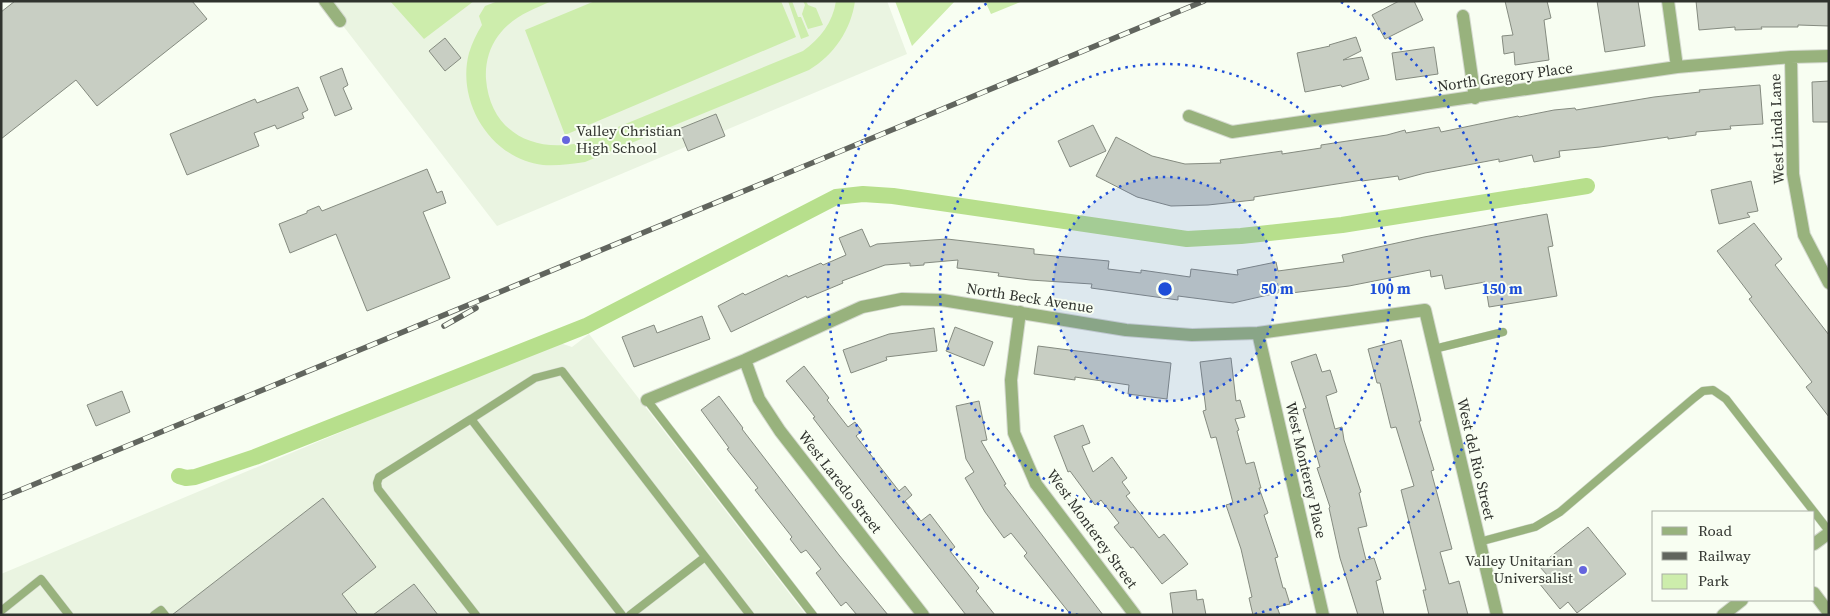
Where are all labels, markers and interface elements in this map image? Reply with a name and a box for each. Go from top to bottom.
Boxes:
street label: North Gregory Place [1436,57,1574,96]
street label: West Linda Lane [1764,73,1789,185]
place label: Valley Christian High School [576,120,682,158]
marker: Valley Christian High School [560,134,572,146]
street label: North Beck Avenue [965,277,1095,318]
text: 50 m [1260,278,1294,299]
text: 100 m [1369,278,1411,299]
text: 150 m [1481,278,1523,299]
centre of rings [1156,280,1174,298]
street label: West del Rio Street [1452,396,1501,522]
street label: West Monterey Place [1281,400,1332,541]
street label: West Laredo Street [794,426,887,538]
street label: West Monterey Street [1042,465,1143,593]
legend [1652,511,1815,601]
text: Road [1698,520,1732,541]
text: Railway [1698,545,1751,566]
place label: Valley Unitarian Universalist [1465,550,1573,588]
marker: Valley Unitarian Universalist [1577,564,1589,576]
text: Park [1698,570,1730,591]

